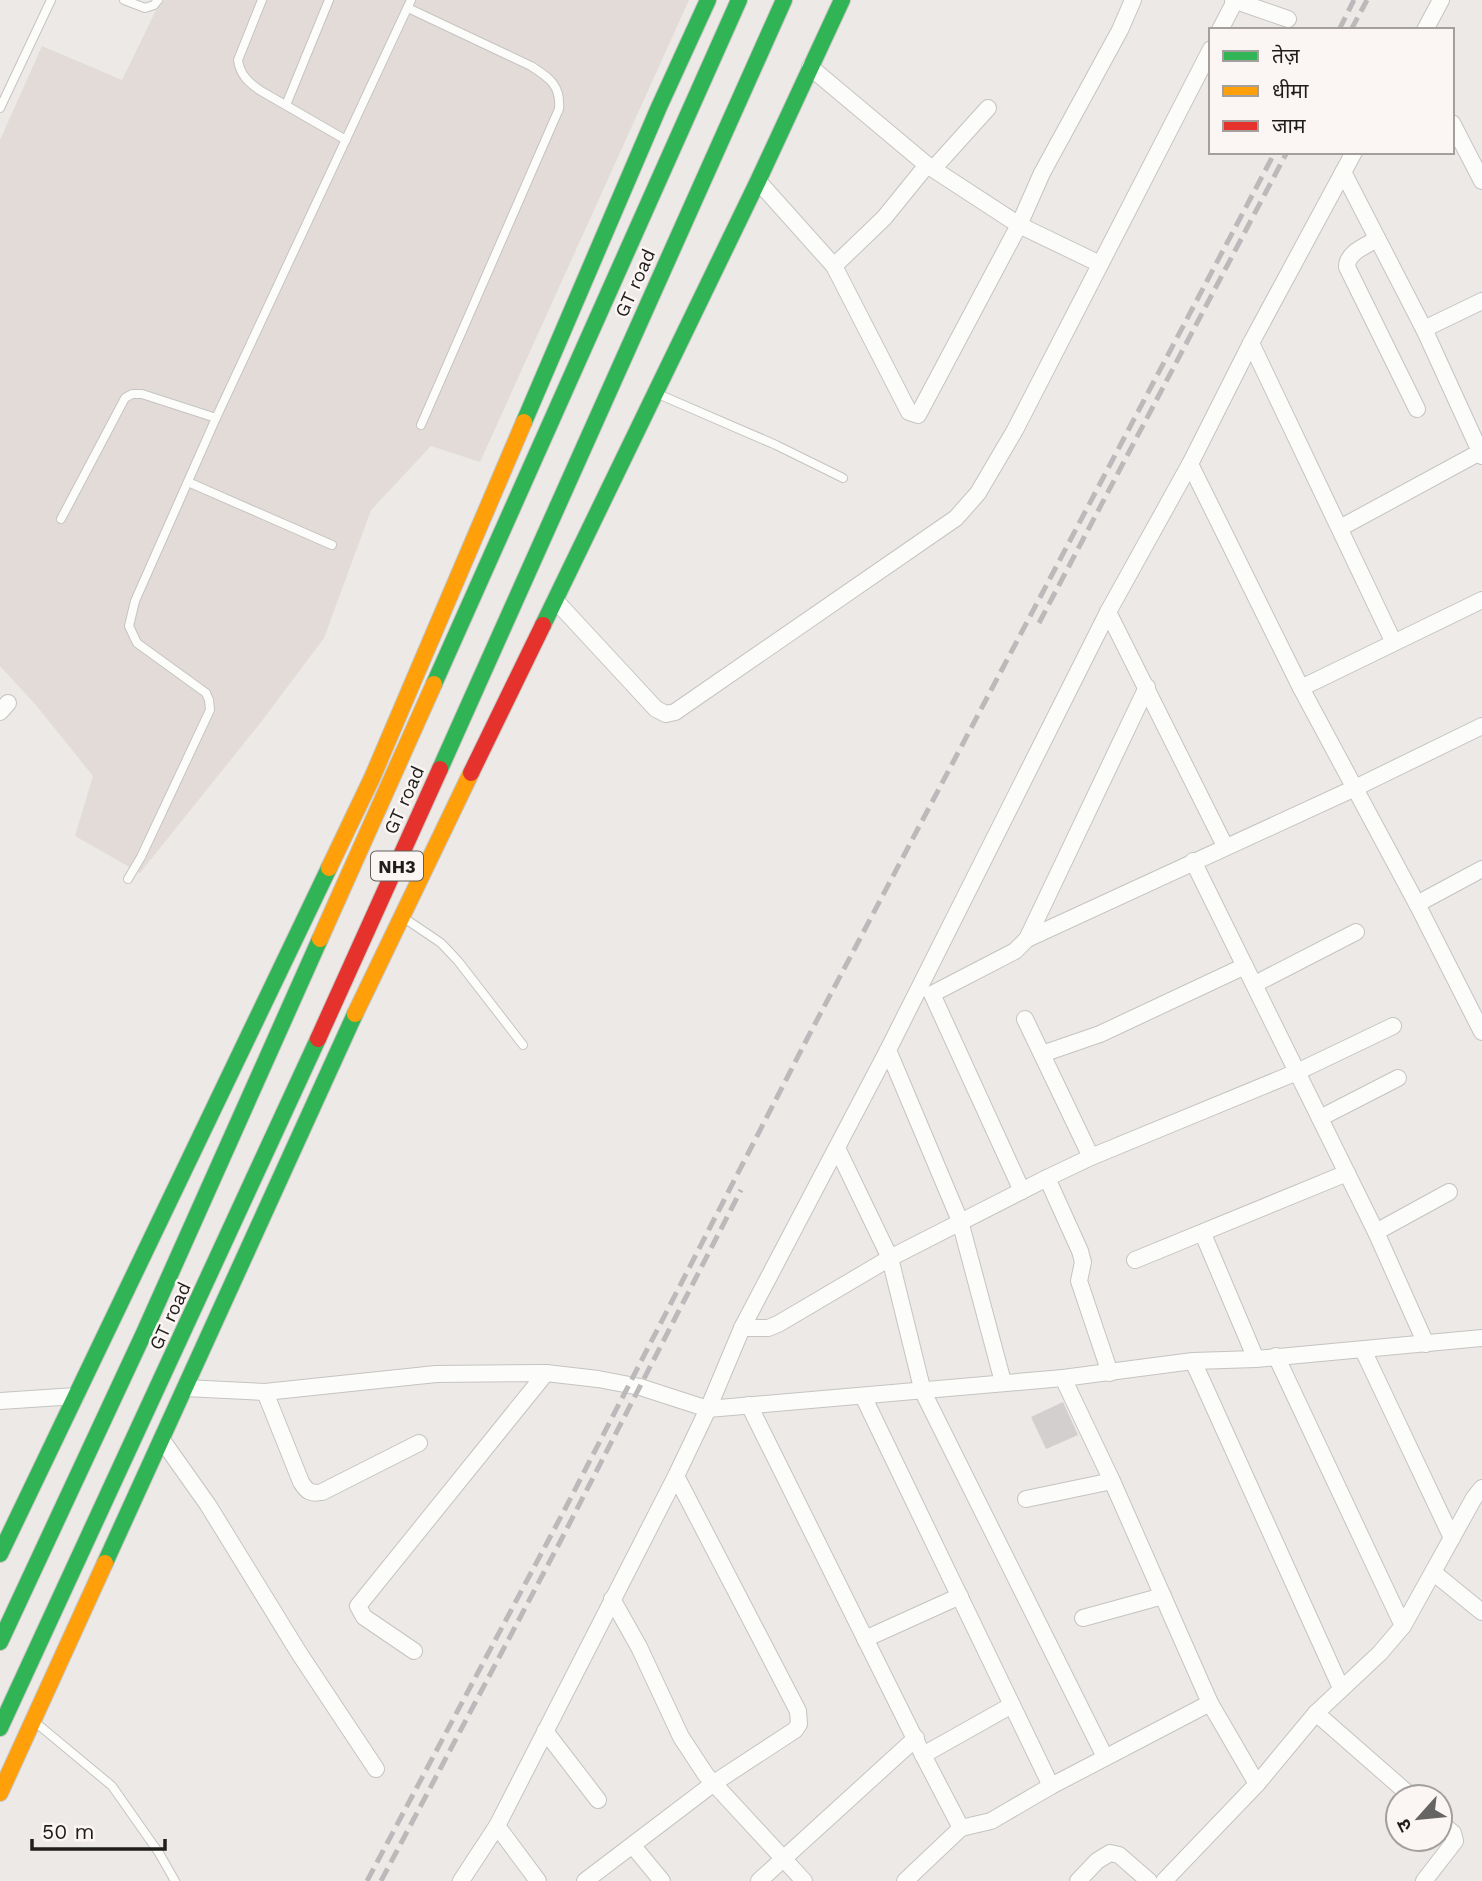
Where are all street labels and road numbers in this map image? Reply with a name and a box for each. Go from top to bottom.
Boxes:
street label: GT road [610,245,660,321]
street label: GT road [379,762,429,838]
road number: NH3 [371,852,423,880]
street label: GT road [144,1278,196,1354]

